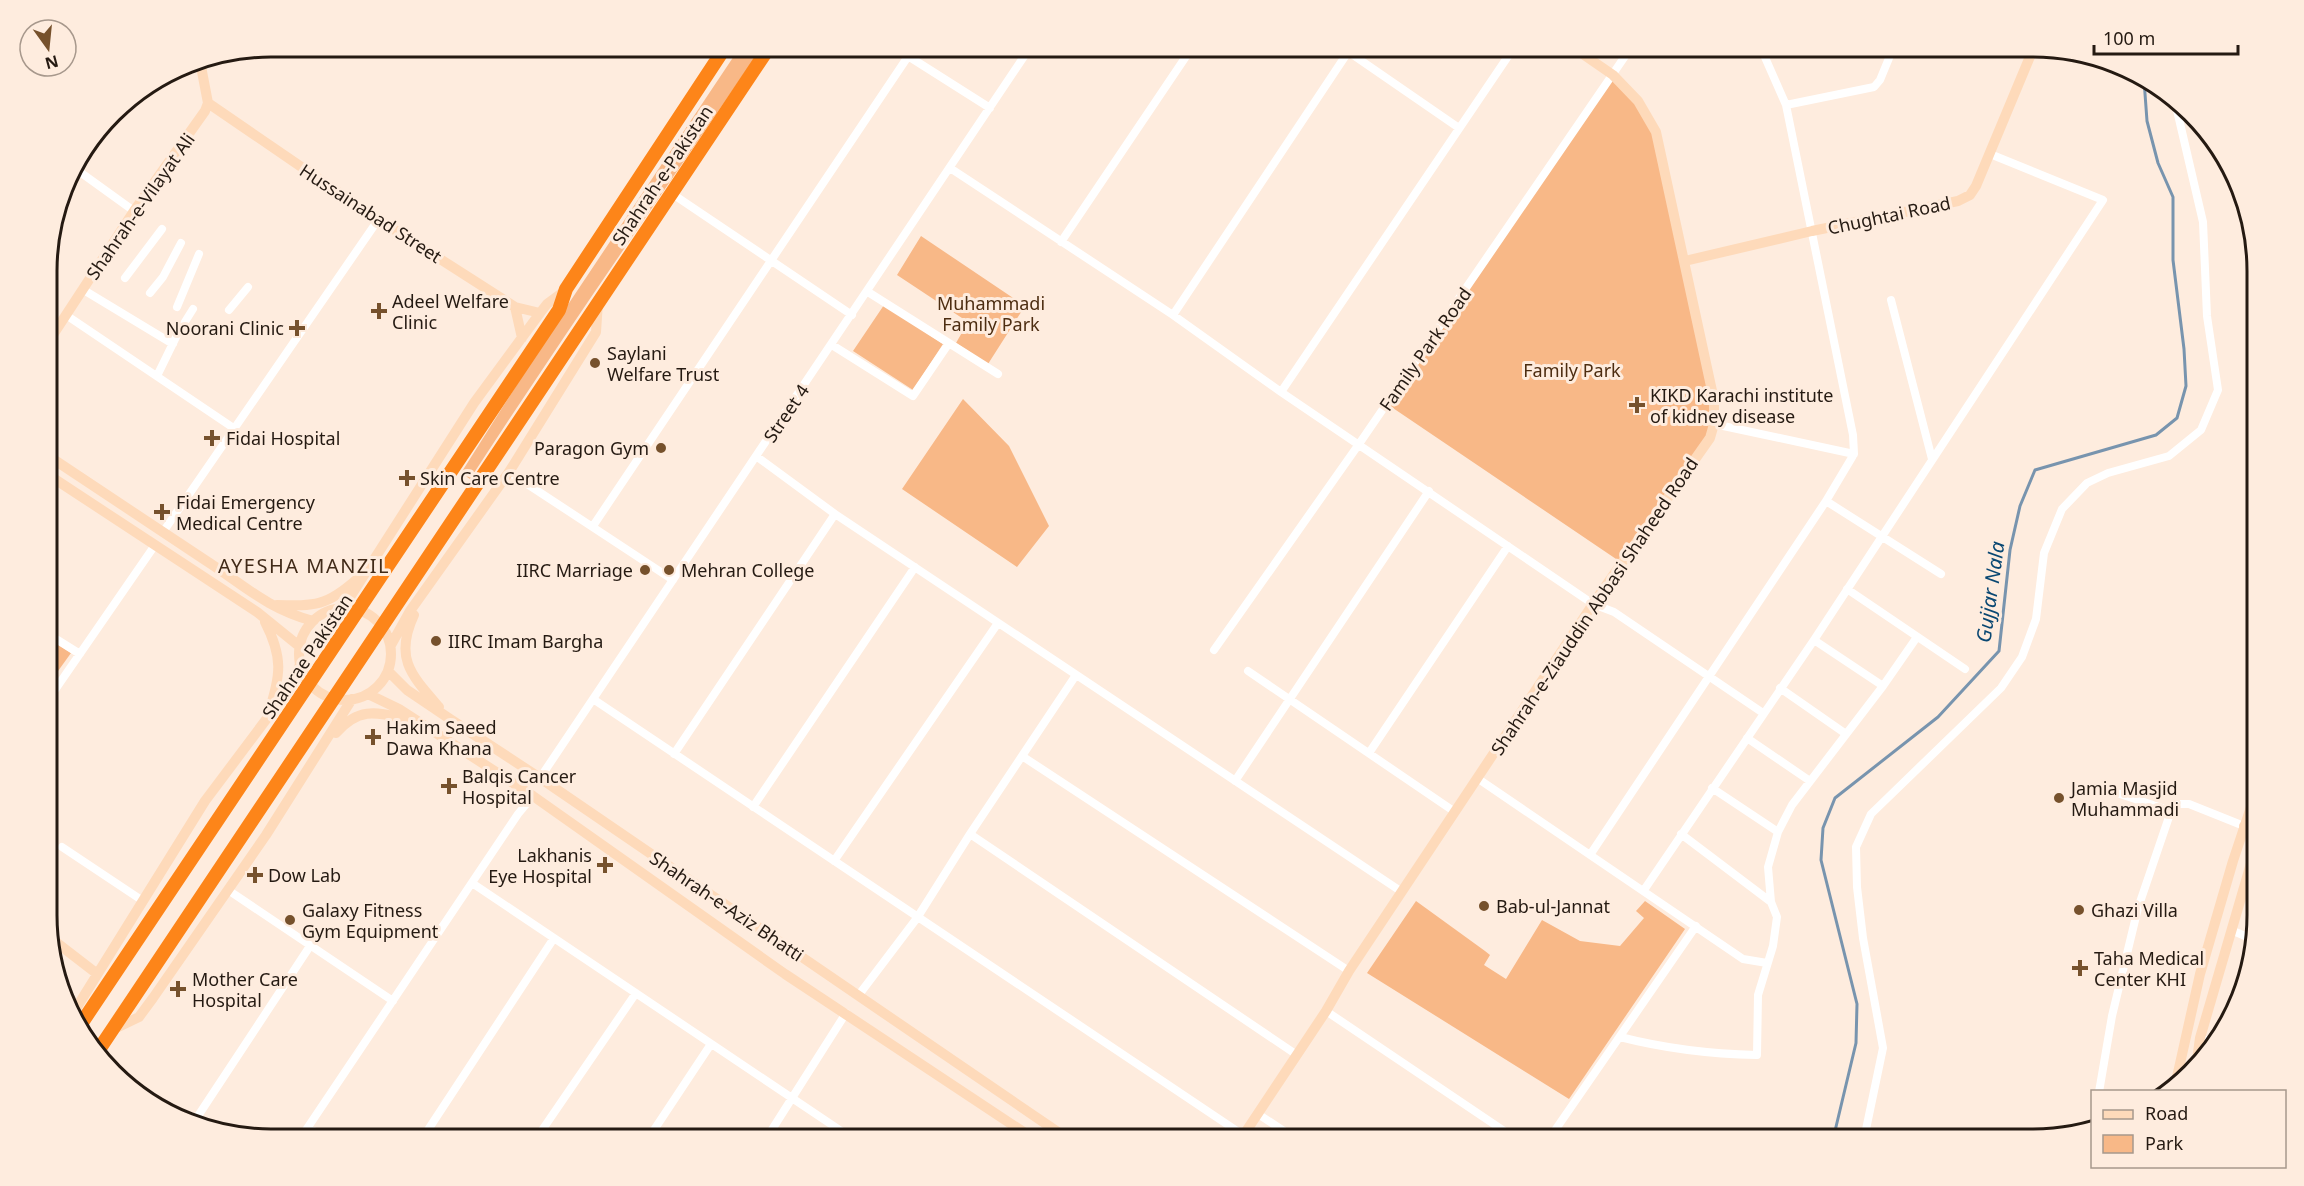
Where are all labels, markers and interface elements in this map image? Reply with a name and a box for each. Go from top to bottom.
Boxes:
north arrow [18,18,78,78]
scale bar [2094,18,2238,56]
text: 100 m [2103,26,2155,50]
text: N [43,50,61,75]
street label: Shahrah-e-Pakistan [606,100,718,250]
street label: Shahrah-e-Vilayat Ali [80,128,200,284]
street label: Hussainabad Street [295,158,447,268]
street label: Chughtai Road [1825,190,1953,240]
street label: Family Park Road [1373,283,1477,415]
place label: Adeel Welfare Clinic [392,289,509,334]
park label: Muhammadi Family Park [937,291,1045,336]
marker: Adeel Welfare Clinic [370,302,388,320]
place label: Noorani Clinic [166,316,284,340]
marker: Noorani Clinic [288,319,306,337]
place label: Saylani Welfare Trust [607,341,720,386]
marker: Saylani Welfare Trust [588,356,602,370]
park label: Family Park [1523,358,1621,382]
street label: Street 4 [758,379,814,447]
place label: KIKD Karachi institute of kidney disease [1650,383,1834,428]
marker: KIKD Karachi institute of kidney disease [1628,396,1646,414]
place label: Fidai Hospital [226,426,340,450]
marker: Fidai Hospital [203,429,221,447]
place label: Paragon Gym [534,436,649,460]
marker: Paragon Gym [654,441,668,455]
street label: Shahrah-e-Ziauddin Abbasi Shaheed Road [1485,452,1703,760]
place label: Skin Care Centre [420,466,560,490]
marker: Skin Care Centre [398,469,416,487]
place label: Fidai Emergency Medical Centre [176,490,316,535]
marker: Fidai Emergency Medical Centre [153,503,171,521]
water label: Gujjar Nala [1970,540,2010,644]
district label: AYESHA MANZIL [218,552,390,579]
place label: IIRC Marriage [516,558,633,582]
place label: Mehran College [681,558,815,582]
marker: IIRC Marriage [638,563,652,577]
marker: Mehran College [662,563,676,577]
street label: Shahrae Pakistan [256,589,358,723]
place label: IIRC Imam Bargha [448,629,603,653]
marker: IIRC Imam Bargha [429,634,443,648]
place label: Hakim Saeed Dawa Khana [386,715,497,760]
marker: Hakim Saeed Dawa Khana [364,728,382,746]
place label: Balqis Cancer Hospital [462,764,577,809]
place label: Jamia Masjid Muhammadi [2069,776,2179,821]
marker: Balqis Cancer Hospital [440,777,458,795]
marker: Jamia Masjid Muhammadi [2052,791,2066,805]
place label: Lakhanis Eye Hospital [488,843,592,888]
street label: Shahrah-e-Aziz Bhatti [645,846,809,966]
marker: Lakhanis Eye Hospital [596,856,614,874]
place label: Dow Lab [268,863,341,887]
marker: Dow Lab [246,866,264,884]
place label: Bab-ul-Jannat [1496,894,1611,918]
place label: Galaxy Fitness Gym Equipment [302,898,439,943]
place label: Ghazi Villa [2091,898,2178,922]
marker: Bab-ul-Jannat [1477,899,1491,913]
marker: Ghazi Villa [2072,903,2086,917]
marker: Galaxy Fitness Gym Equipment [283,913,297,927]
place label: Taha Medical Center KHI [2094,946,2204,991]
marker: Taha Medical Center KHI [2071,959,2089,977]
place label: Mother Care Hospital [192,967,298,1012]
marker: Mother Care Hospital [169,980,187,998]
legend [2091,1090,2286,1168]
text: Road [2145,1101,2188,1125]
text: Park [2145,1131,2183,1155]

